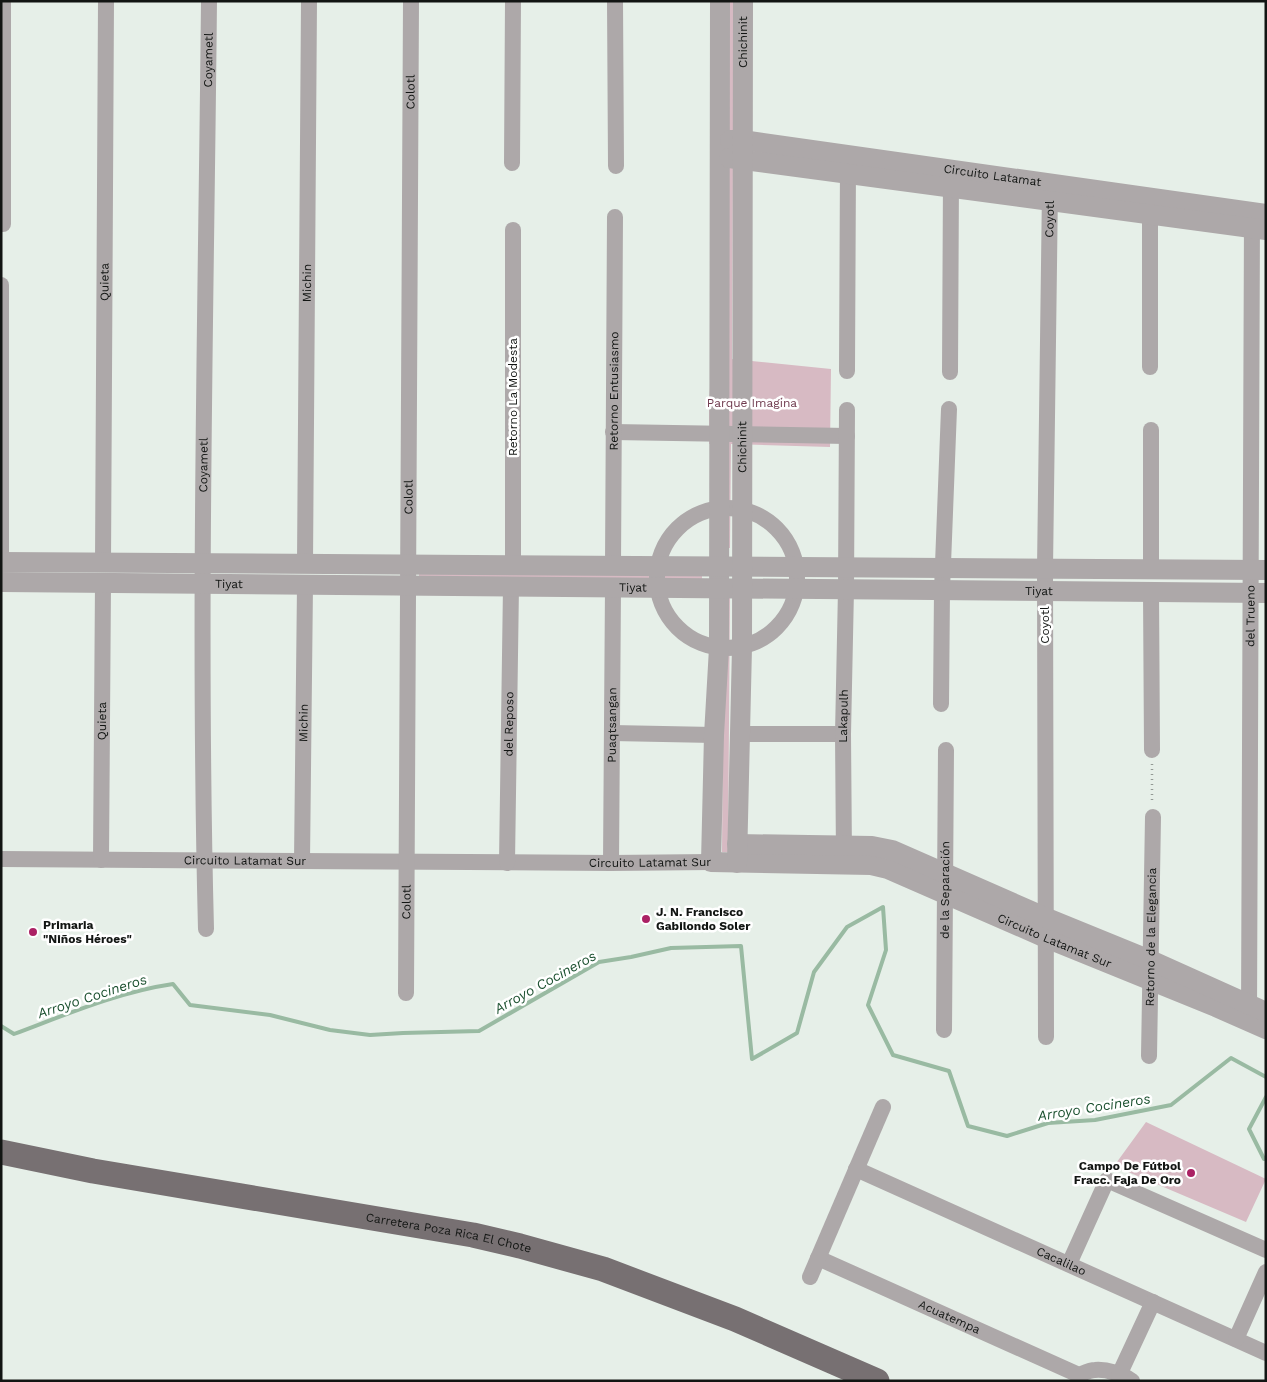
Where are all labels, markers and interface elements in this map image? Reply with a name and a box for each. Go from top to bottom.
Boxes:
street label: Chichinit [736,16,750,68]
street label: Coyametl [201,32,216,88]
street label: Colotl [403,74,418,110]
street label: Circuito Latamat [943,162,1042,189]
street label: Coyotl [1042,200,1057,238]
street label: Quieta [97,263,112,301]
street label: Michin [300,264,314,302]
street label: Retorno Entusiasmo [607,331,621,451]
street label: Retorno La Modesta [506,338,520,456]
park label: Parque Imagina [707,396,797,410]
street label: Chichinit [735,421,749,473]
street label: Coyametl [196,437,211,493]
street label: Colotl [401,479,416,515]
street label: Tiyat [215,577,243,591]
street label: Tiyat [619,580,647,595]
street label: Tiyat [1025,584,1053,598]
street label: del Trueno [1243,585,1258,647]
street label: Coyotl [1038,606,1052,644]
street label: Puaqtsangan [605,687,619,763]
street label: Lakapulh [836,689,851,743]
street label: del Reposo [502,692,516,757]
street label: Quieta [95,702,109,740]
street label: Michin [296,704,311,742]
street label: de la Separación [938,841,952,939]
street label: Circuito Latamat Sur [184,853,306,868]
street label: Circuito Latamat Sur [589,855,711,870]
street label: Retorno de la Elegancia [1143,867,1159,1007]
street label: Colotl [399,884,414,920]
place label: J. N. Francisco Gabilondo Soler [656,905,751,933]
street label: Circuito Latamat Sur [995,911,1114,971]
marker: J. N. Francisco Gabilondo Soler [640,913,652,925]
place label: Primaria "Niños Héroes" [43,918,132,946]
marker: Primaria "Niños Héroes" [27,926,39,938]
water label: Arroyo Cocineros [490,947,599,1017]
water label: Arroyo Cocineros [34,971,149,1022]
water label: Arroyo Cocineros [1036,1090,1151,1124]
place label: Campo De Fútbol Fracc. Faja De Oro [1074,1159,1181,1187]
marker: Campo De Fútbol Fracc. Faja De Oro [1185,1167,1197,1179]
street label: Carretera Poza Rica El Chote [365,1210,533,1256]
street label: Cacalilao [1034,1244,1088,1278]
street label: Acuatempa [916,1297,983,1337]

